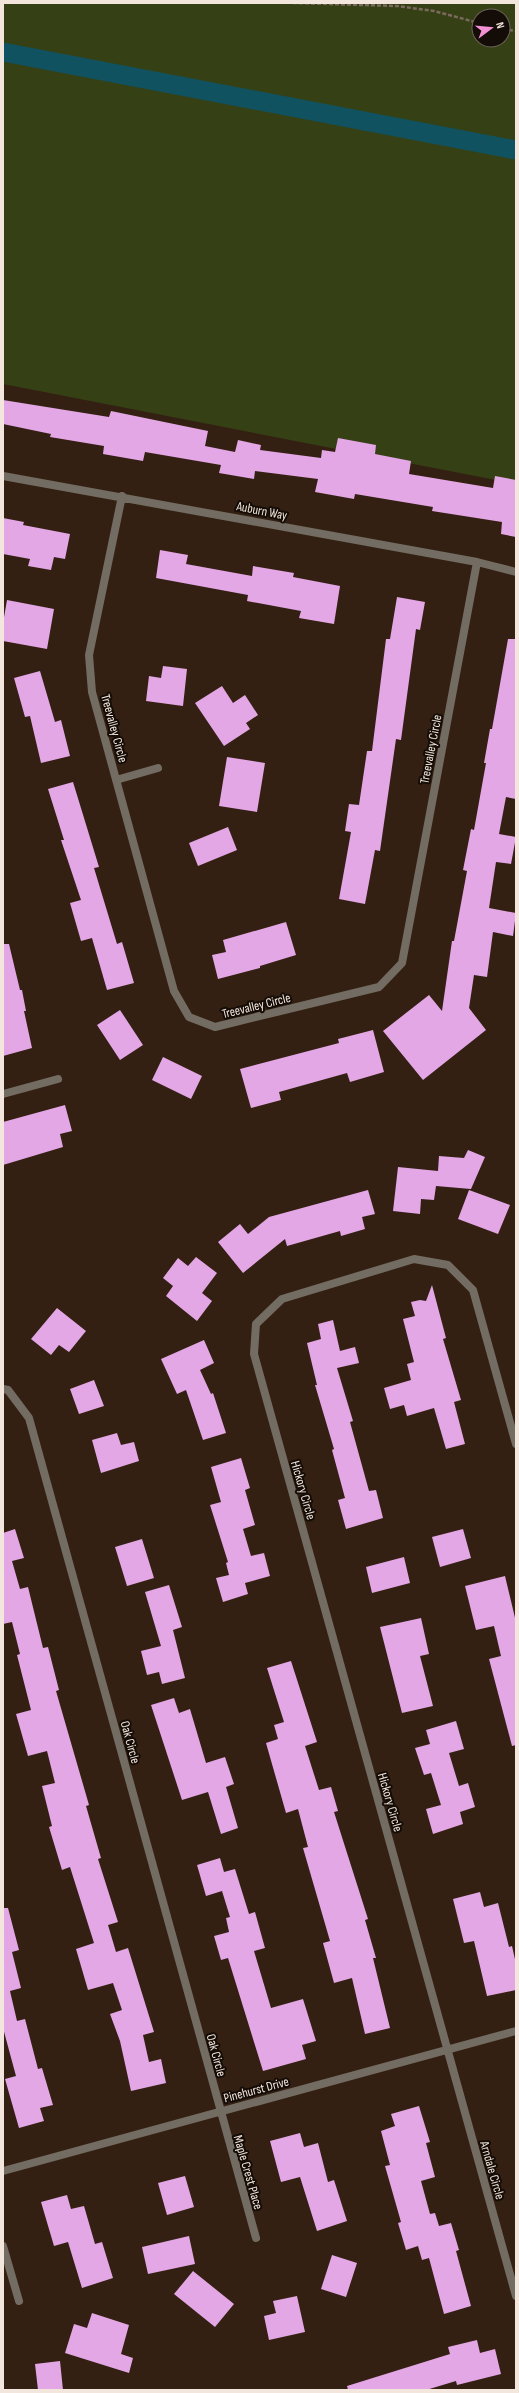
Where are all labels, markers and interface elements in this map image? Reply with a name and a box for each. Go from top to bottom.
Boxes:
north arrow [471,8,511,48]
text: N [493,21,507,30]
street label: Auburn Way [234,498,288,524]
street label: Treevalley Circle [97,692,131,764]
street label: Treevalley Circle [416,713,446,785]
street label: Treevalley Circle [220,990,292,1022]
street label: Hickory Circle [287,1459,319,1522]
street label: Oak Circle [117,1719,143,1765]
street label: Hickory Circle [374,1771,406,1834]
street label: Oak Circle [203,2032,229,2078]
street label: Pinehurst Drive [222,2074,291,2106]
street label: Maple Crest Place [230,2133,266,2211]
street label: Arndale Circle [476,2138,508,2201]

